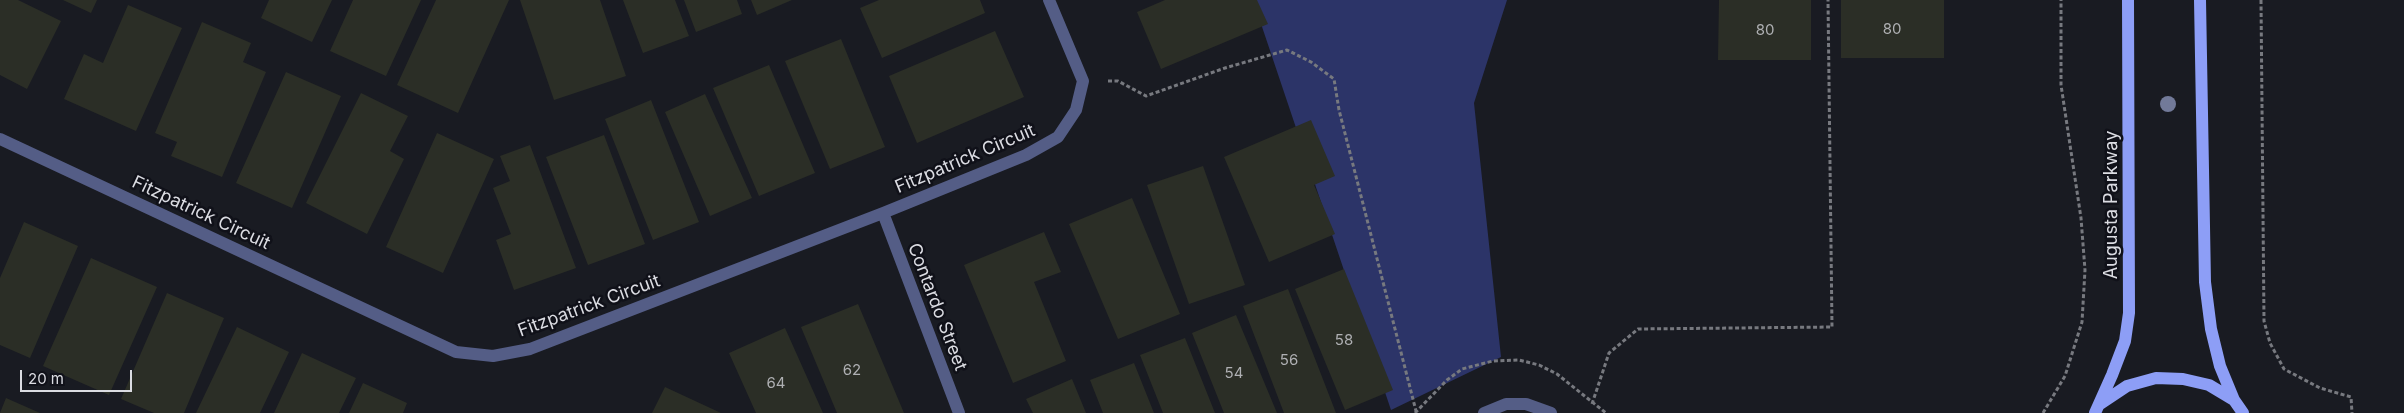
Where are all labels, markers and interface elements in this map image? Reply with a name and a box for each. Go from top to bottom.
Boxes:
house number: 80 [1883,20,1901,38]
house number: 80 [1756,21,1774,39]
street label: Fitzpatrick Circuit [892,120,1038,198]
street label: Augusta Parkway [2101,131,2123,279]
street label: Fitzpatrick Circuit [129,172,273,254]
street label: Contardo Street [903,240,971,374]
street label: Fitzpatrick Circuit [515,270,663,342]
house number: 58 [1335,331,1353,349]
house number: 56 [1280,351,1298,369]
scale bar [22,360,135,392]
house number: 62 [843,361,861,379]
house number: 54 [1225,364,1243,382]
text: 20 m [28,369,64,388]
house number: 64 [767,374,785,392]

